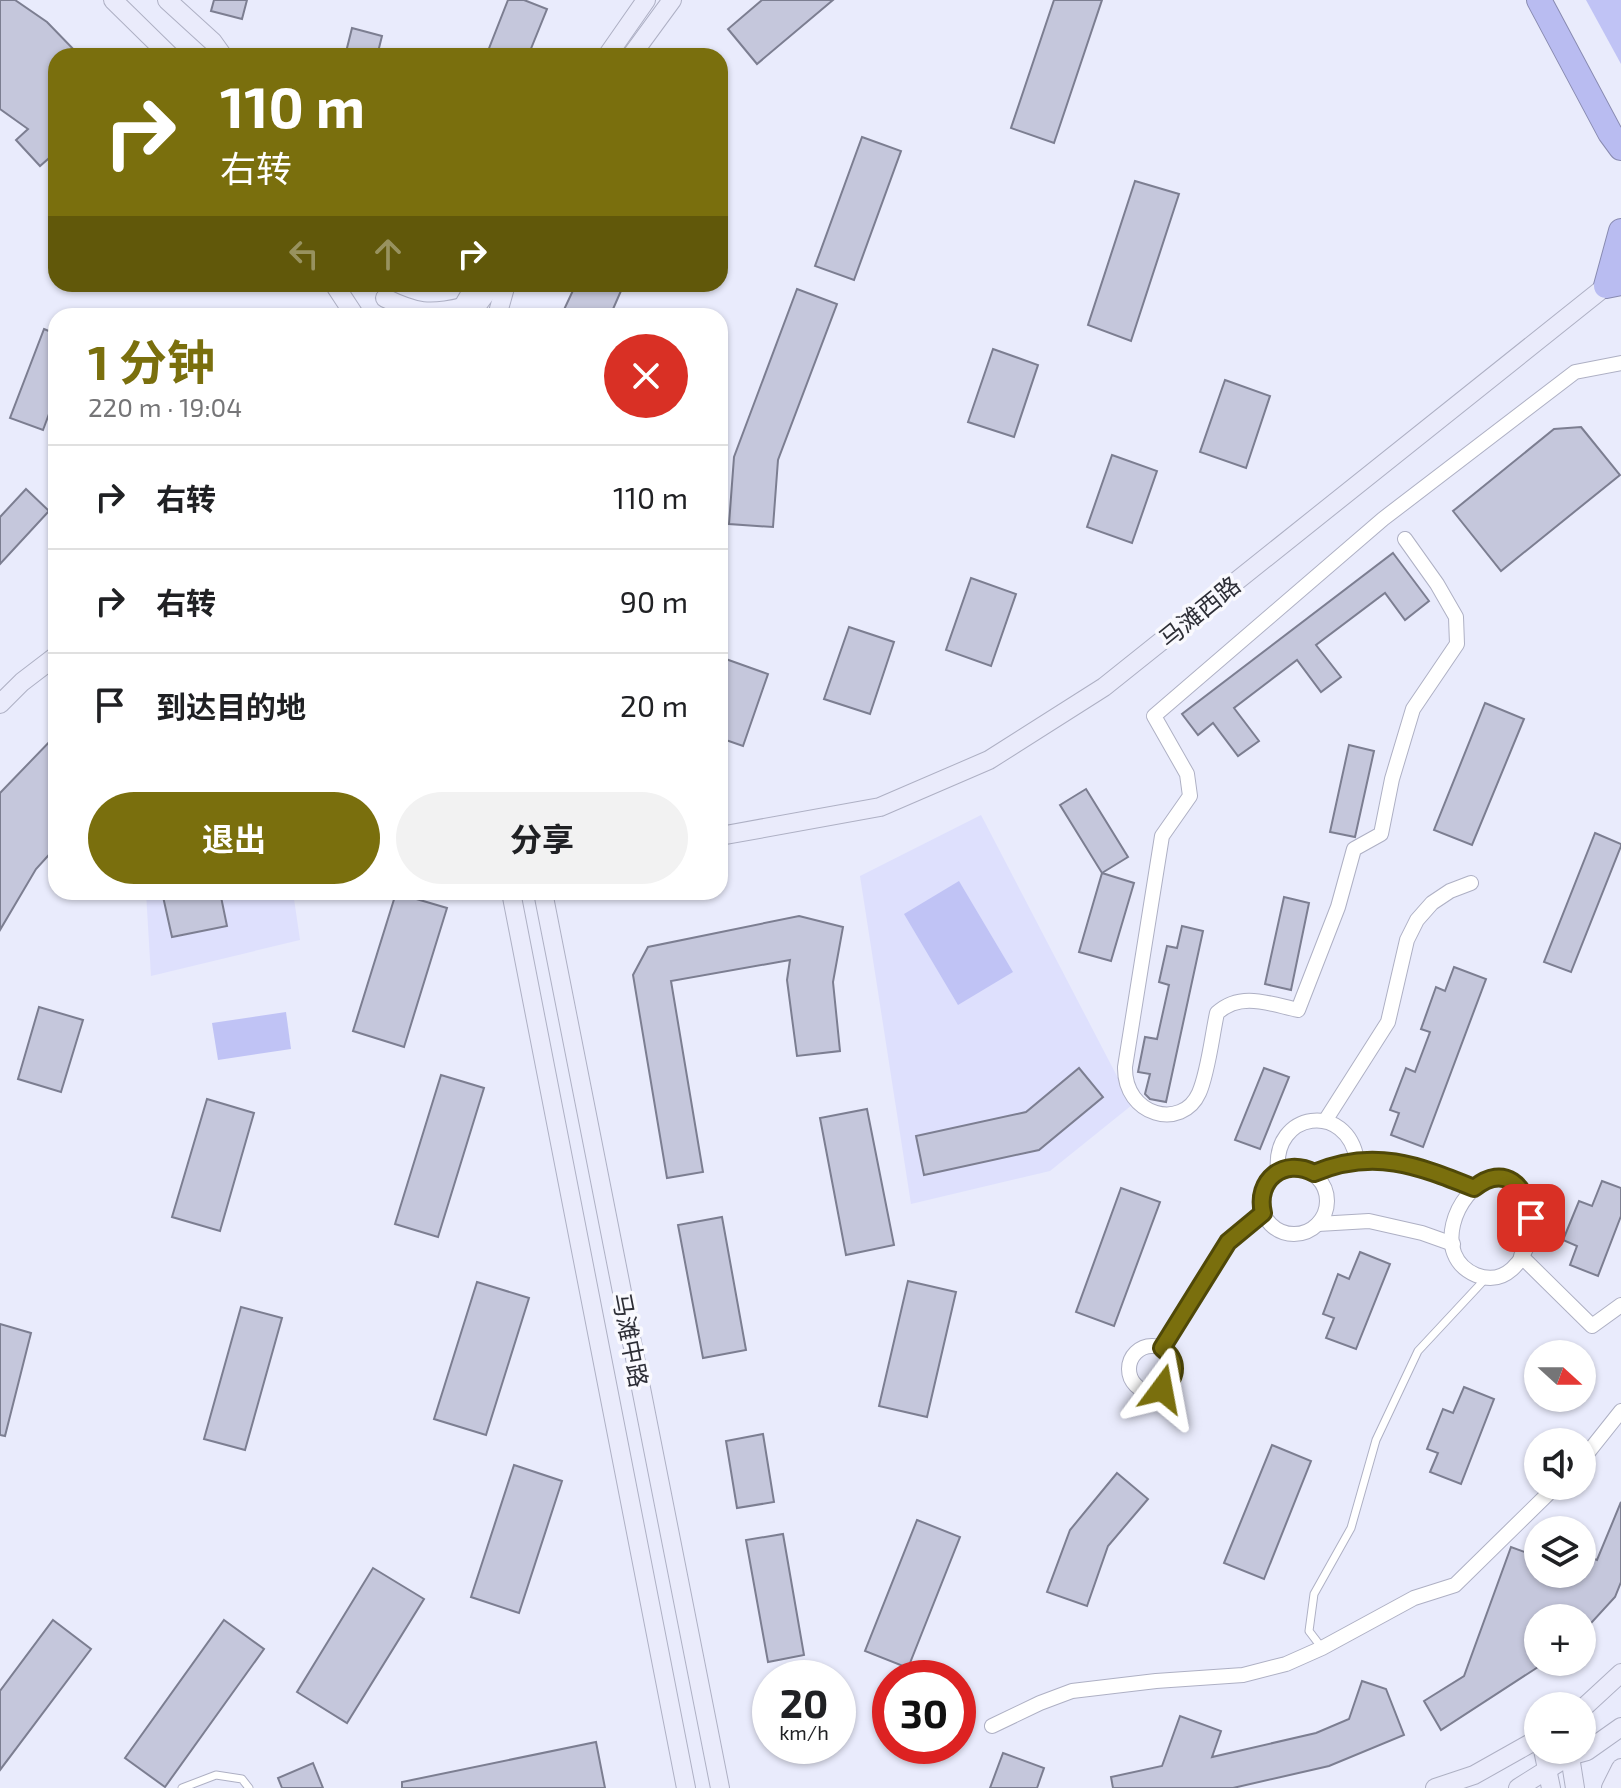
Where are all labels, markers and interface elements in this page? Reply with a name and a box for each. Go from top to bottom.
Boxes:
text: 110 m [220,72,365,139]
icon: right [88,80,192,184]
text: 右转 [220,146,292,189]
icon: left [282,232,326,276]
icon: ahead [366,232,410,276]
icon: right [450,232,494,276]
text: 1 分钟 [88,332,215,390]
button: close [604,334,688,418]
text: 220 m · 19:04 [88,391,242,422]
icon: right [88,475,132,519]
text: 110 m [613,479,688,515]
text: 右转 [156,480,216,516]
street label: 马滩西路 [1153,570,1245,652]
icon: right [88,579,132,623]
text: 90 m [620,583,688,619]
text: 右转 [156,584,216,620]
icon: arrive [88,683,132,727]
text: 20 m [620,687,688,723]
text: 到达目的地 [156,688,306,724]
button: 退出 [88,792,380,884]
button: 分享 [396,792,688,884]
pin [1497,1184,1565,1252]
icon: arrive [1509,1196,1553,1240]
street label: 马滩中路 [608,1290,654,1390]
north arrow [1524,1340,1596,1412]
map controls [1524,1340,1596,1764]
position arrow [1120,1347,1204,1431]
button: sound [1524,1428,1596,1500]
button: layers [1524,1516,1596,1588]
button: + [1524,1604,1596,1676]
speed limit sign: 30 [872,1660,976,1764]
text: 20 [780,1678,828,1726]
button: − [1524,1692,1596,1764]
text: km/h [779,1720,829,1744]

